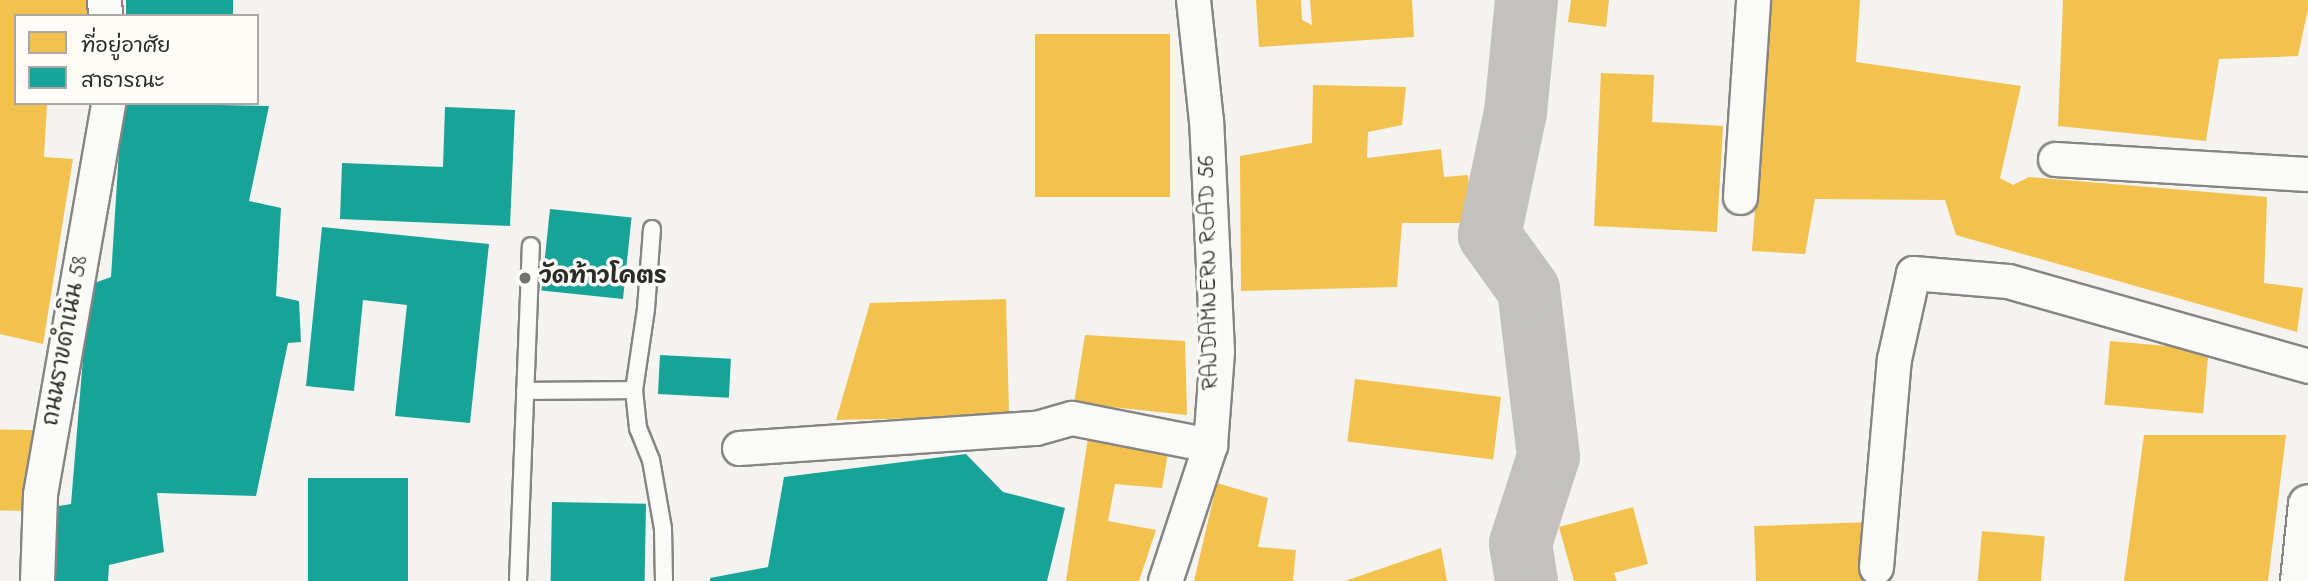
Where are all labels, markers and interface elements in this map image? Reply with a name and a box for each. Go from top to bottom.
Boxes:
legend [14,14,259,105]
text: ที่อยู่อาศัย [81,32,171,62]
text: สาธารณะ [81,67,165,97]
street label: RAJDAMNERN ROAD 56 [1194,155,1226,391]
street label: ถนนราขดำเนิน 58 [38,254,96,428]
place label: วัดท้าวโคตร [539,264,667,292]
marker: วัดท้าวโคตร [517,270,533,286]

